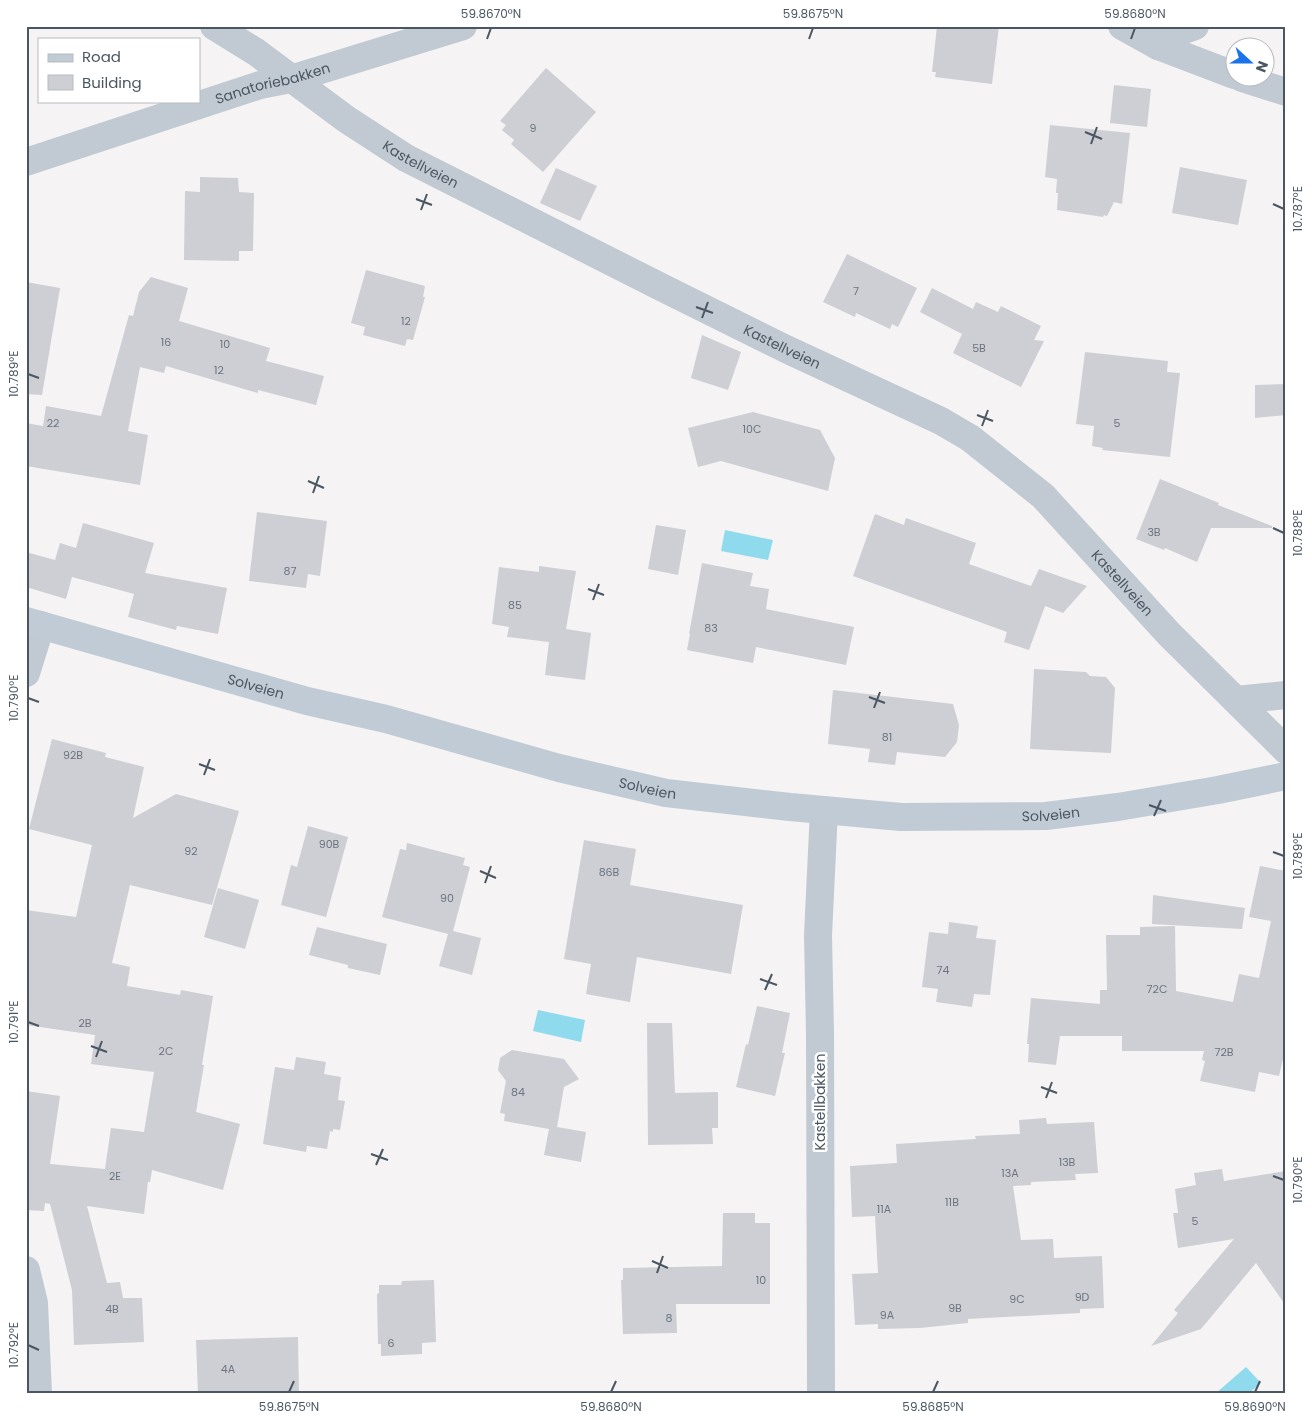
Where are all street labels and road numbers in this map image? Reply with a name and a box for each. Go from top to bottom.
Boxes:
street label: Sanatoriebakken [213,58,333,109]
street label: Kastellveien [379,135,462,193]
street label: Kastellveien [740,320,824,374]
street label: Kastellveien [1087,545,1158,621]
street label: Solveien [225,669,287,704]
street label: Solveien [617,772,677,804]
street label: Solveien [1022,802,1081,826]
street label: Kastellbakken [810,1054,830,1150]

